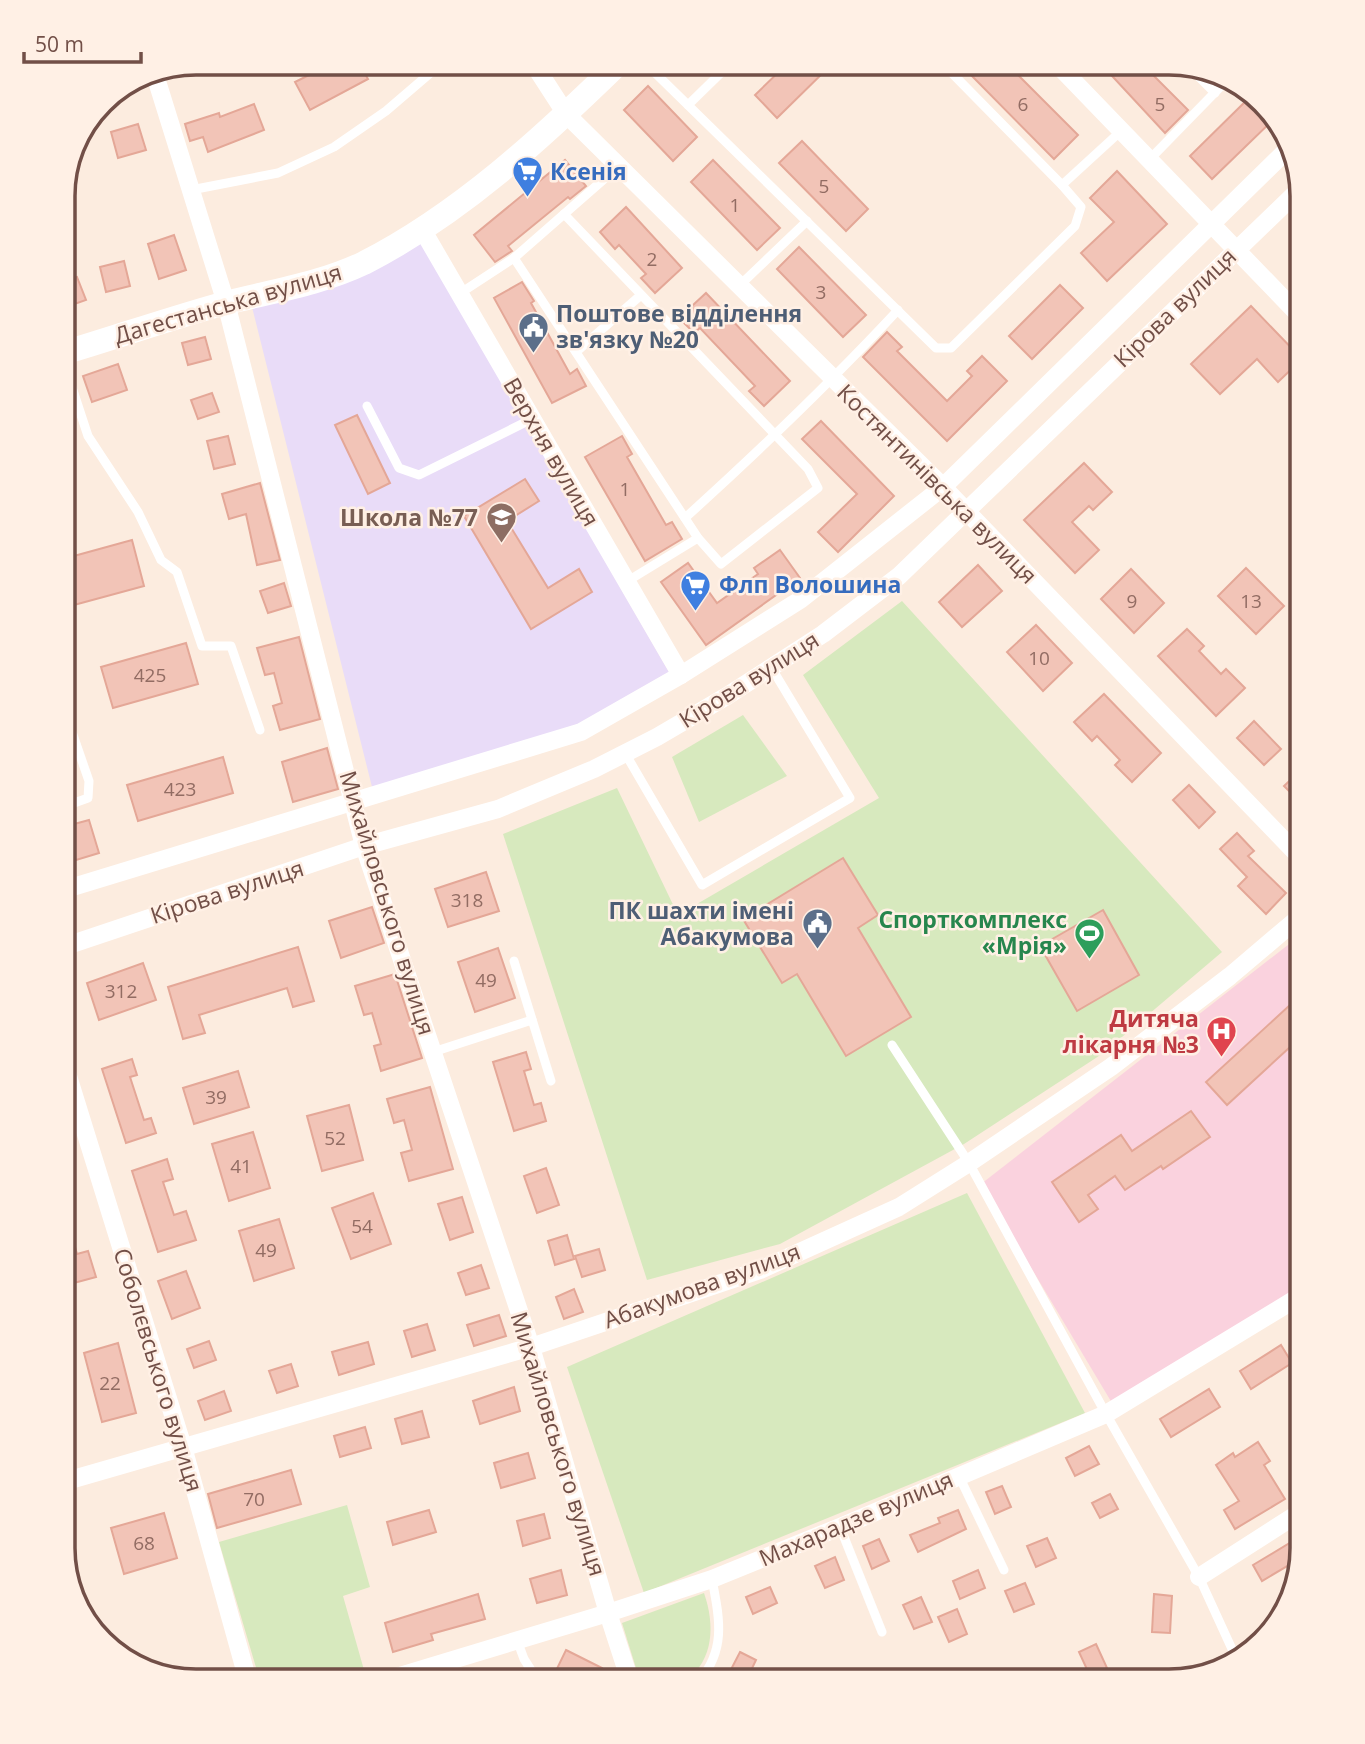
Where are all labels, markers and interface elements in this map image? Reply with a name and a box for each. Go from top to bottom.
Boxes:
scale bar [24,21,142,65]
text: 50 m [35,30,84,58]
house number: 6 [1018,91,1028,117]
house number: 5 [1155,91,1165,117]
supermarket icon: Ксенія [510,155,544,199]
place label: Ксенія [550,155,627,187]
house number: 5 [819,173,829,199]
house number: 1 [730,192,740,218]
street label: Кірова вулиця [1106,240,1243,374]
house number: 2 [647,246,657,272]
street label: Дагестанська вулиця [110,255,345,351]
house number: 3 [816,279,826,305]
place label: Поштове відділення зв'язку №20 [556,297,802,355]
public building icon: Поштове відділення зв'язку №20 [516,310,550,354]
street label: Верхня вулиця [496,371,607,532]
street label: Костянтинівська вулиця [831,376,1045,590]
house number: 1 [620,476,630,502]
place label: Школа №77 [340,501,478,533]
school or university icon: Школа №77 [484,501,518,545]
supermarket icon: Флп Волошина [679,568,713,612]
place label: Флп Волошина [719,568,901,600]
house number: 9 [1127,588,1137,614]
house number: 13 [1240,588,1262,614]
street label: Кірова вулиця [672,623,825,735]
house number: 10 [1028,645,1050,671]
house number: 425 [134,662,166,688]
street label: Михайловського вулиця [333,767,443,1039]
house number: 423 [164,776,196,802]
street label: Кірова вулиця [146,851,307,931]
house number: 318 [451,887,483,913]
place label: ПК шахти імені Абакумова [608,894,794,952]
place label: Спорткомплекс «Мрія» [878,903,1067,961]
public building icon: ПК шахти імені Абакумова [800,907,834,951]
sports icon: Спорткомплекс «Мрія» [1073,916,1107,960]
house number: 49 [475,967,497,993]
house number: 312 [105,978,137,1004]
place label: Дитяча лікарня №3 [1063,1002,1199,1060]
hospital icon: Дитяча лікарня №3 [1205,1015,1239,1059]
house number: 39 [205,1084,227,1110]
house number: 52 [324,1125,346,1151]
house number: 41 [230,1153,252,1179]
house number: 54 [351,1213,373,1239]
street label: Абакумова вулиця [599,1235,804,1335]
house number: 49 [255,1237,277,1263]
street label: Соболєвського вулиця [107,1244,211,1495]
street label: Михайловського вулиця [504,1308,614,1580]
house number: 22 [99,1370,121,1396]
street label: Махарадзе вулиця [754,1463,958,1573]
house number: 70 [243,1486,265,1512]
house number: 68 [133,1530,155,1556]

